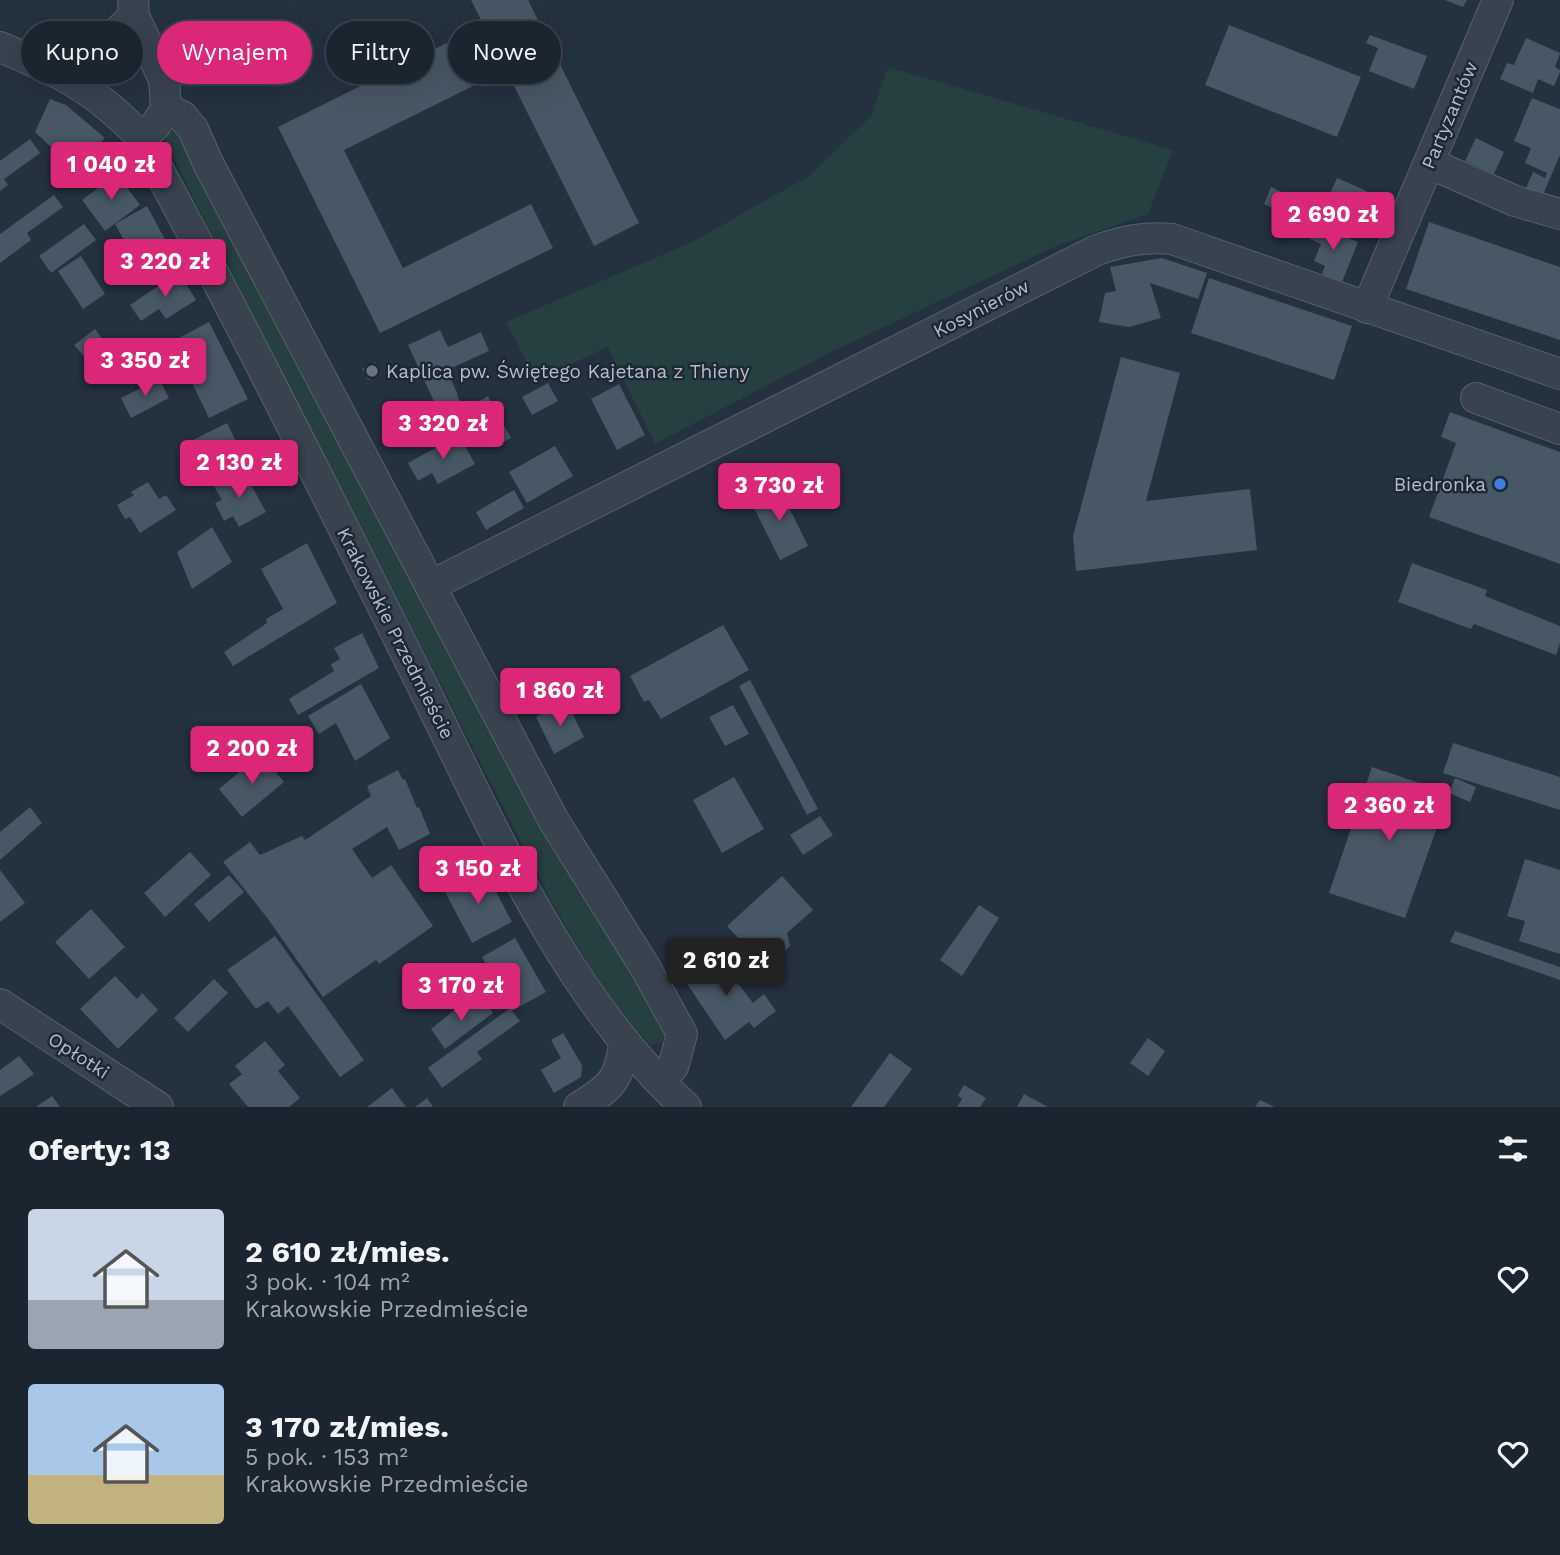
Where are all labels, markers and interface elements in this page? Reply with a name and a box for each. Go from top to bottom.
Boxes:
chip: Kupno [21,21,143,84]
chip: Wynajem [157,21,312,84]
chip: Filtry [326,21,434,84]
chip: Nowe [448,21,561,84]
street label: Partyzantów [1416,58,1483,173]
pin: 1 040 zł [39,142,183,202]
text: 1 040 zł [67,151,155,178]
pin: 2 690 zł [1261,192,1405,252]
text: 2 690 zł [1287,201,1379,228]
pin: 3 220 zł [93,240,237,299]
text: 3 220 zł [120,248,210,275]
street label: Kosynierów [929,274,1033,342]
pin: 3 350 zł [73,338,217,398]
text: 3 350 zł [100,347,190,374]
place label: Kaplica pw. Świętego Kajetana z Thieny [386,360,750,383]
marker: Kaplica pw. Świętego Kajetana z Thieny [364,363,380,379]
pin: 3 320 zł [371,402,515,461]
text: 3 320 zł [398,410,488,437]
pin: 2 130 zł [167,440,311,500]
text: 2 130 zł [196,449,282,476]
pin: 3 730 zł [707,463,851,523]
text: 3 730 zł [734,472,824,499]
place label: Biedronka [1394,473,1486,496]
marker: Biedronka [1492,476,1508,492]
street label: Krakowskie Przedmieście [332,524,459,743]
pin: 1 860 zł [488,668,632,728]
text: 1 860 zł [516,677,604,704]
pin: 2 200 zł [180,726,324,786]
text: 2 200 zł [206,735,298,762]
pin: 2 360 zł [1317,784,1461,843]
text: 2 360 zł [1344,792,1434,819]
pin: 3 150 zł [406,846,550,906]
text: 3 150 zł [435,855,521,882]
pin: 2 610 zł [654,939,798,998]
text: 2 610 zł [683,947,769,974]
pin: 3 170 zł [389,964,533,1023]
text: 3 170 zł [418,972,504,999]
street label: Opłotki [44,1027,114,1084]
icon: filters [1494,1130,1532,1168]
text: Oferty: 13 [28,1132,171,1167]
text: 2 610 zł/mies. [245,1234,450,1269]
icon: home [84,1237,168,1321]
icon: heart [1494,1260,1532,1298]
text: 3 pok. · 104 m² [245,1269,410,1296]
text: Krakowskie Przedmieście [245,1296,529,1323]
text: 3 170 zł/mies. [245,1409,449,1444]
icon: home [84,1412,168,1496]
icon: heart [1494,1435,1532,1473]
text: 5 pok. · 153 m² [245,1444,408,1471]
text: Krakowskie Przedmieście [245,1471,529,1498]

